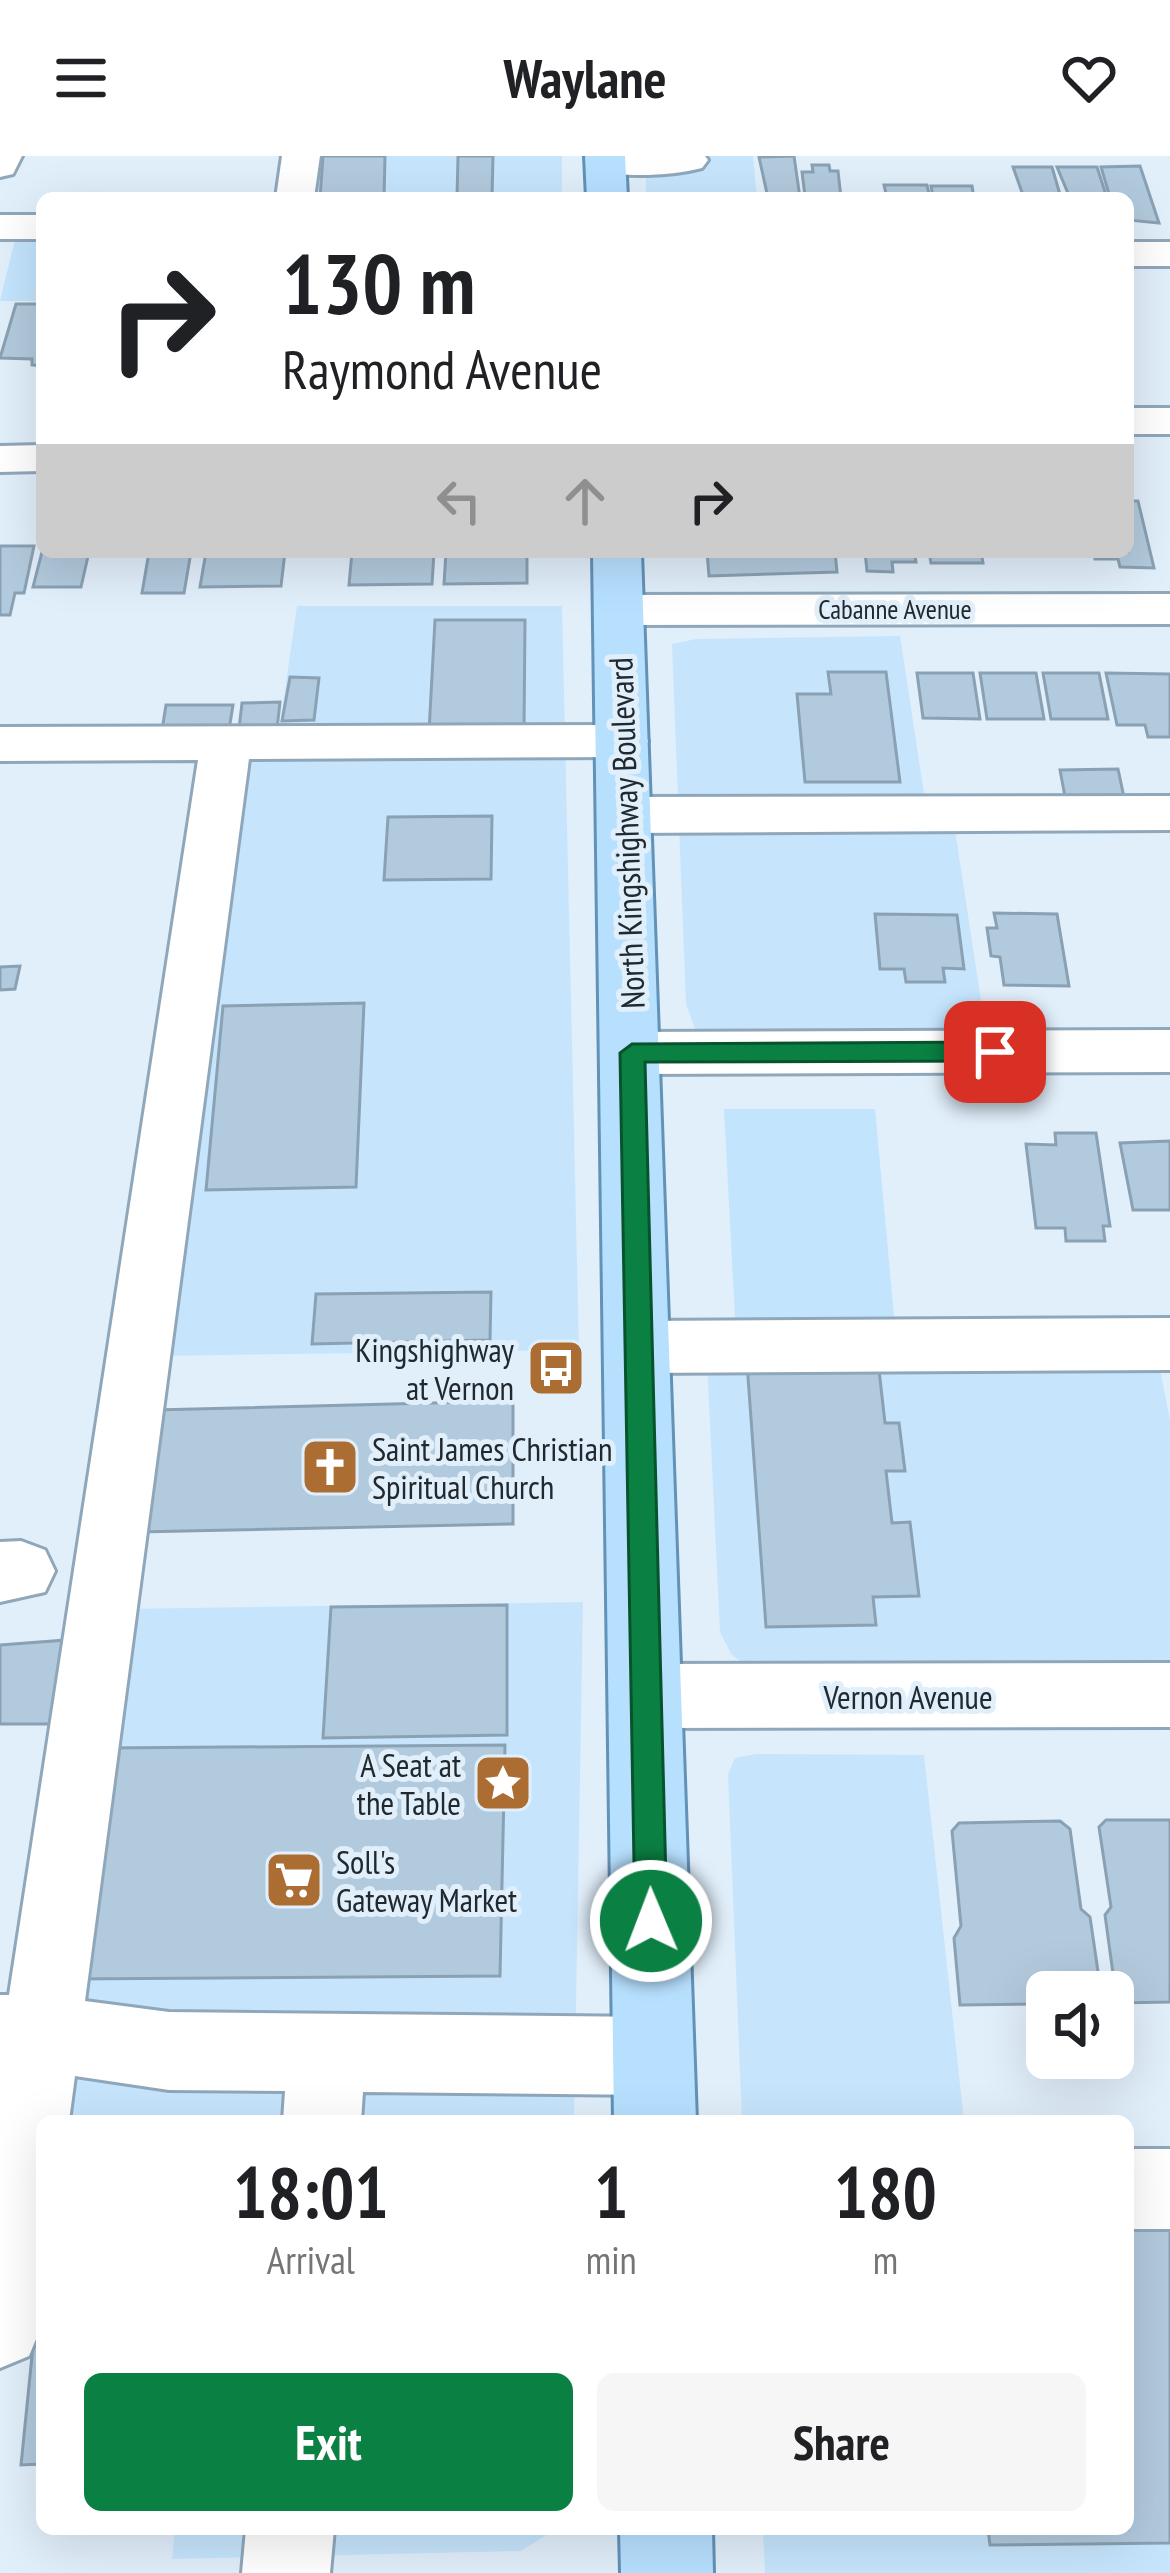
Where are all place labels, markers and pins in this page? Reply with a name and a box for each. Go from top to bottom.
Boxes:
pin [944,1001,1046,1103]
place label: Kingshighway at Vernon [355,1328,515,1409]
bus stop icon: Kingshighway at Vernon [525,1337,587,1399]
place label: Saint James Christian Spiritual Church [372,1427,612,1508]
church icon: Saint James Christian Spiritual Church [299,1436,361,1498]
place label: A Seat at the Table [357,1743,461,1824]
place icon: A Seat at the Table [472,1752,534,1814]
place label: Soll's Gateway Market [336,1840,517,1921]
supermarket icon: Soll's Gateway Market [263,1849,325,1911]

